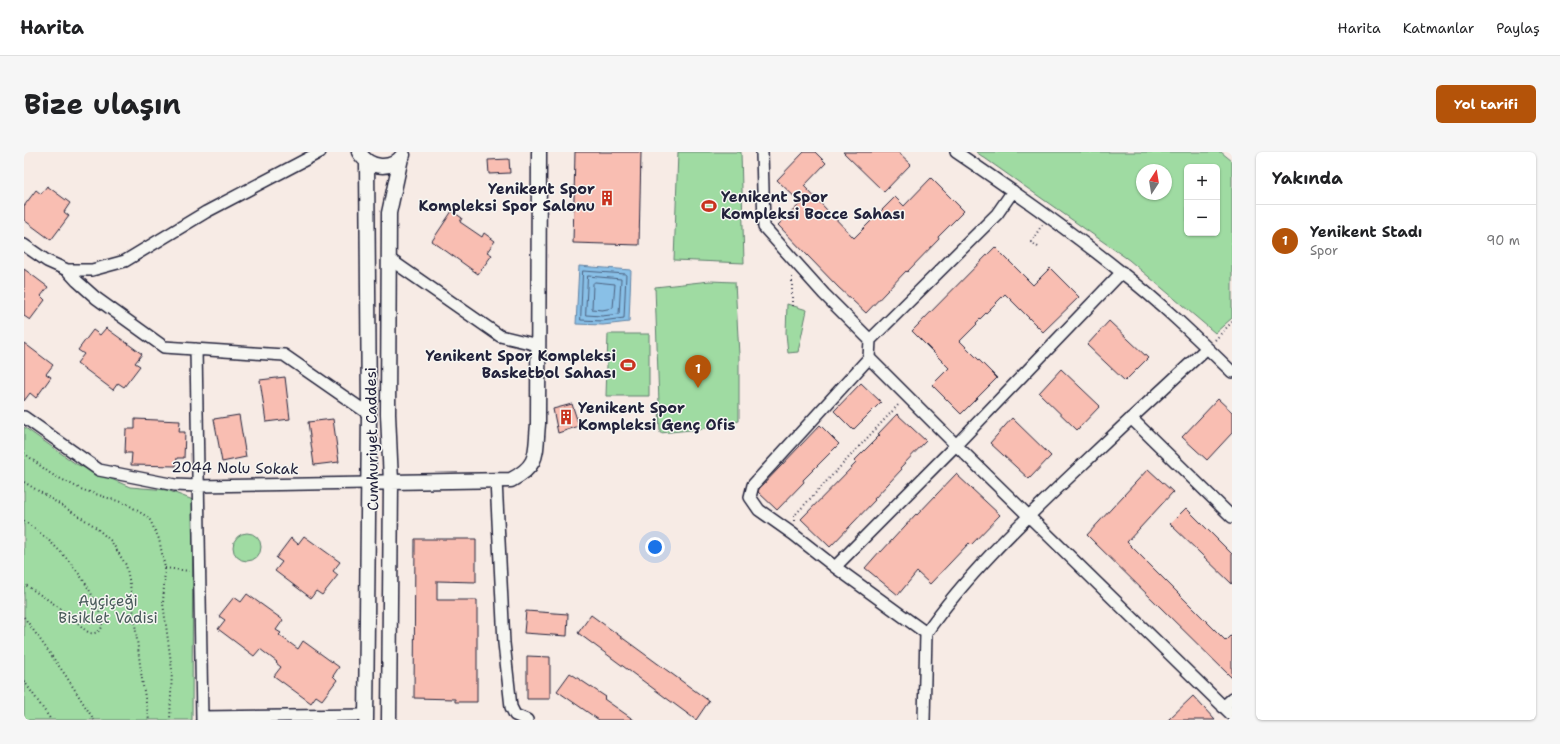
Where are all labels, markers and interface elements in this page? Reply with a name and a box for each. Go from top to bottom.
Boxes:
text: Harita [20,15,84,40]
text: Harita [1338,19,1381,37]
text: Katmanlar [1403,19,1474,37]
text: Paylaş [1496,19,1540,37]
text: Bize ulaşın [24,85,181,123]
button: Yol tarifi [1436,85,1536,123]
north arrow [1136,164,1172,200]
map controls [1184,164,1220,236]
button: + [1184,164,1220,200]
text: Yakında [1272,167,1343,189]
place label: Yenikent Spor Kompleksi Spor Salonu [419,179,595,216]
place label: Yenikent Spor Kompleksi Bocce Sahası [721,187,905,224]
building icon: Yenikent Spor Kompleksi Spor Salonu [598,189,616,207]
sports icon: Yenikent Spor Kompleksi Bocce Sahası [700,197,718,215]
button: − [1184,200,1220,236]
text: Yenikent Stadı [1310,222,1422,242]
text: 1 [1282,232,1288,249]
text: 90 m [1486,232,1520,249]
text: Spor [1310,242,1338,259]
place label: Yenikent Spor Kompleksi Basketbol Sahası [425,346,616,383]
pin: 1 [685,355,711,388]
sports icon: Yenikent Spor Kompleksi Basketbol Sahası [619,356,637,374]
street label: Cumhuriyet Caddesi [361,367,383,511]
place label: Yenikent Spor Kompleksi Genç Ofis [578,398,736,435]
building icon: Yenikent Spor Kompleksi Genç Ofis [557,408,575,426]
street label: 2044 Nolu Sokak [171,457,299,479]
your location [645,537,665,557]
park label: Ayçiçeği Bisiklet Vadisi [58,591,158,628]

